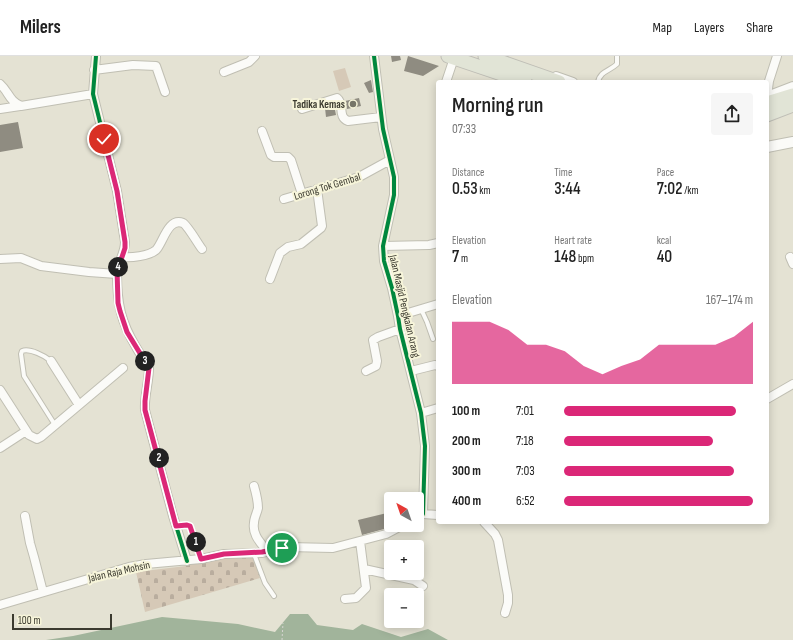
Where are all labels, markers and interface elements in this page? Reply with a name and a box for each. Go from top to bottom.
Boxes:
text: Milers [20,16,61,39]
text: Map [652,19,672,36]
text: Layers [694,19,724,36]
text: Share [746,19,773,36]
text: Morning run [452,92,543,119]
button: share [711,93,753,135]
place label: Tadika Kemas [293,98,345,111]
marker: Tadika Kemas [348,99,358,109]
text: 07:33 [452,121,476,137]
pin [87,122,121,156]
icon: check [93,128,115,150]
text: Distance [452,166,484,179]
text: Time [554,166,572,179]
text: Pace [657,166,674,179]
street label: Lorong Tok Gembal [292,170,362,203]
text: 0.53 [452,179,478,199]
text: 3:44 [554,179,581,199]
text: 7:02 [657,179,682,199]
text: km [478,184,491,197]
text: /km [682,184,698,197]
text: Elevation [452,234,486,247]
text: Heart rate [554,234,592,247]
text: kcal [657,234,671,247]
text: 7 [452,247,459,267]
text: 148 [554,247,576,267]
text: 40 [657,247,672,267]
text: m [459,252,468,265]
text: bpm [576,252,594,265]
street label: Jalan Masjid Pengkalan Arang [386,253,423,359]
pin: 4 [108,257,128,277]
text: 4 [115,260,121,273]
text: Elevation [452,292,492,308]
text: 167–174 m [706,292,753,308]
pin: 3 [135,351,155,371]
text: 3 [143,354,147,367]
text: 100 m [452,403,480,419]
text: 7:01 [516,403,534,419]
text: 200 m [452,433,481,449]
text: 7:18 [516,433,534,449]
pin: 2 [149,448,169,468]
text: 2 [157,451,161,464]
text: 300 m [452,463,481,479]
text: 7:03 [516,463,535,479]
north arrow [384,492,424,532]
map controls [384,492,424,628]
text: 400 m [452,493,481,509]
text: 6:52 [516,493,535,509]
pin [265,531,299,565]
pin: 1 [186,532,206,552]
text: 1 [194,535,198,548]
icon: arrive [271,537,293,559]
button: + [384,540,424,580]
street label: Jalan Raja Mohsin [86,558,151,585]
button: − [384,588,424,628]
scale bar [12,612,112,631]
text: 100 m [18,614,40,627]

